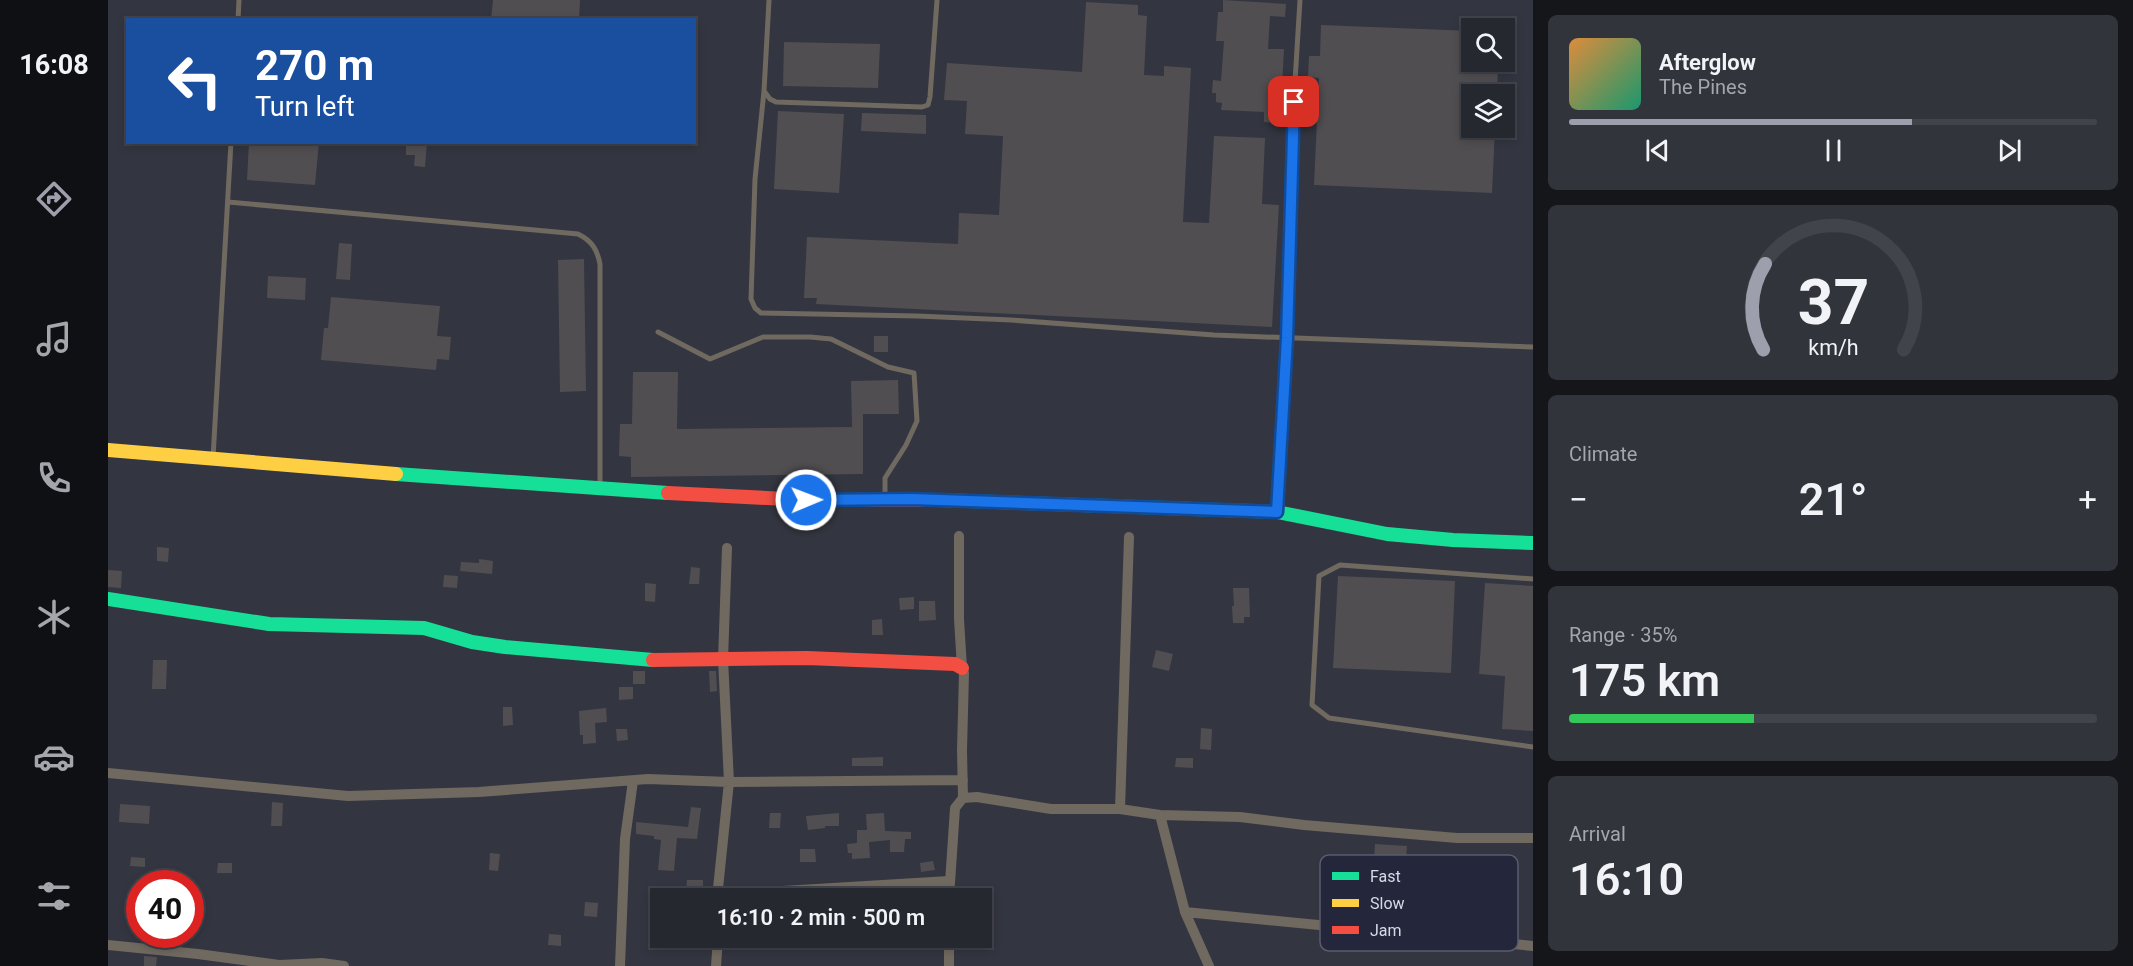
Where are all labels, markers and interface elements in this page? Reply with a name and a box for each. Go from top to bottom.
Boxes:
map controls [1461,18,1515,138]
button: search [1461,18,1515,72]
text: 270 m [255,41,374,90]
icon: left [156,42,234,120]
text: 16:08 [19,49,89,81]
text: Afterglow [1659,50,1756,75]
text: The Pines [1659,75,1747,99]
pin [1268,76,1319,127]
button: layers [1461,84,1515,138]
icon: arrive [1277,85,1310,118]
text: Turn left [255,91,355,123]
icon: previous [1641,134,1674,167]
icon: pause [1817,134,1850,167]
icon: next [1993,134,2026,167]
icon: directions [33,178,75,220]
text: 37 [1797,266,1869,339]
icon: music [33,318,75,360]
text: km/h [1808,335,1858,360]
text: Climate [1569,442,1637,466]
icon: phone [33,457,75,499]
position arrow [774,468,838,532]
text: 21° [1799,473,1867,526]
text: − [1569,480,1588,519]
text: + [2078,480,2097,519]
icon: climate [33,596,75,638]
text: Range · 35% [1569,623,1677,647]
text: 175 km [1569,654,1720,707]
icon: car [33,736,75,778]
text: Arrival [1569,822,1626,846]
text: 16:10 [1569,853,1684,906]
legend [1320,855,1518,951]
text: Fast [1370,867,1401,886]
speed limit sign: 40 [126,870,204,948]
icon: filters [33,875,75,917]
text: Slow [1370,894,1405,913]
text: 16:10 · 2 min · 500 m [717,905,925,930]
text: Jam [1370,921,1402,940]

